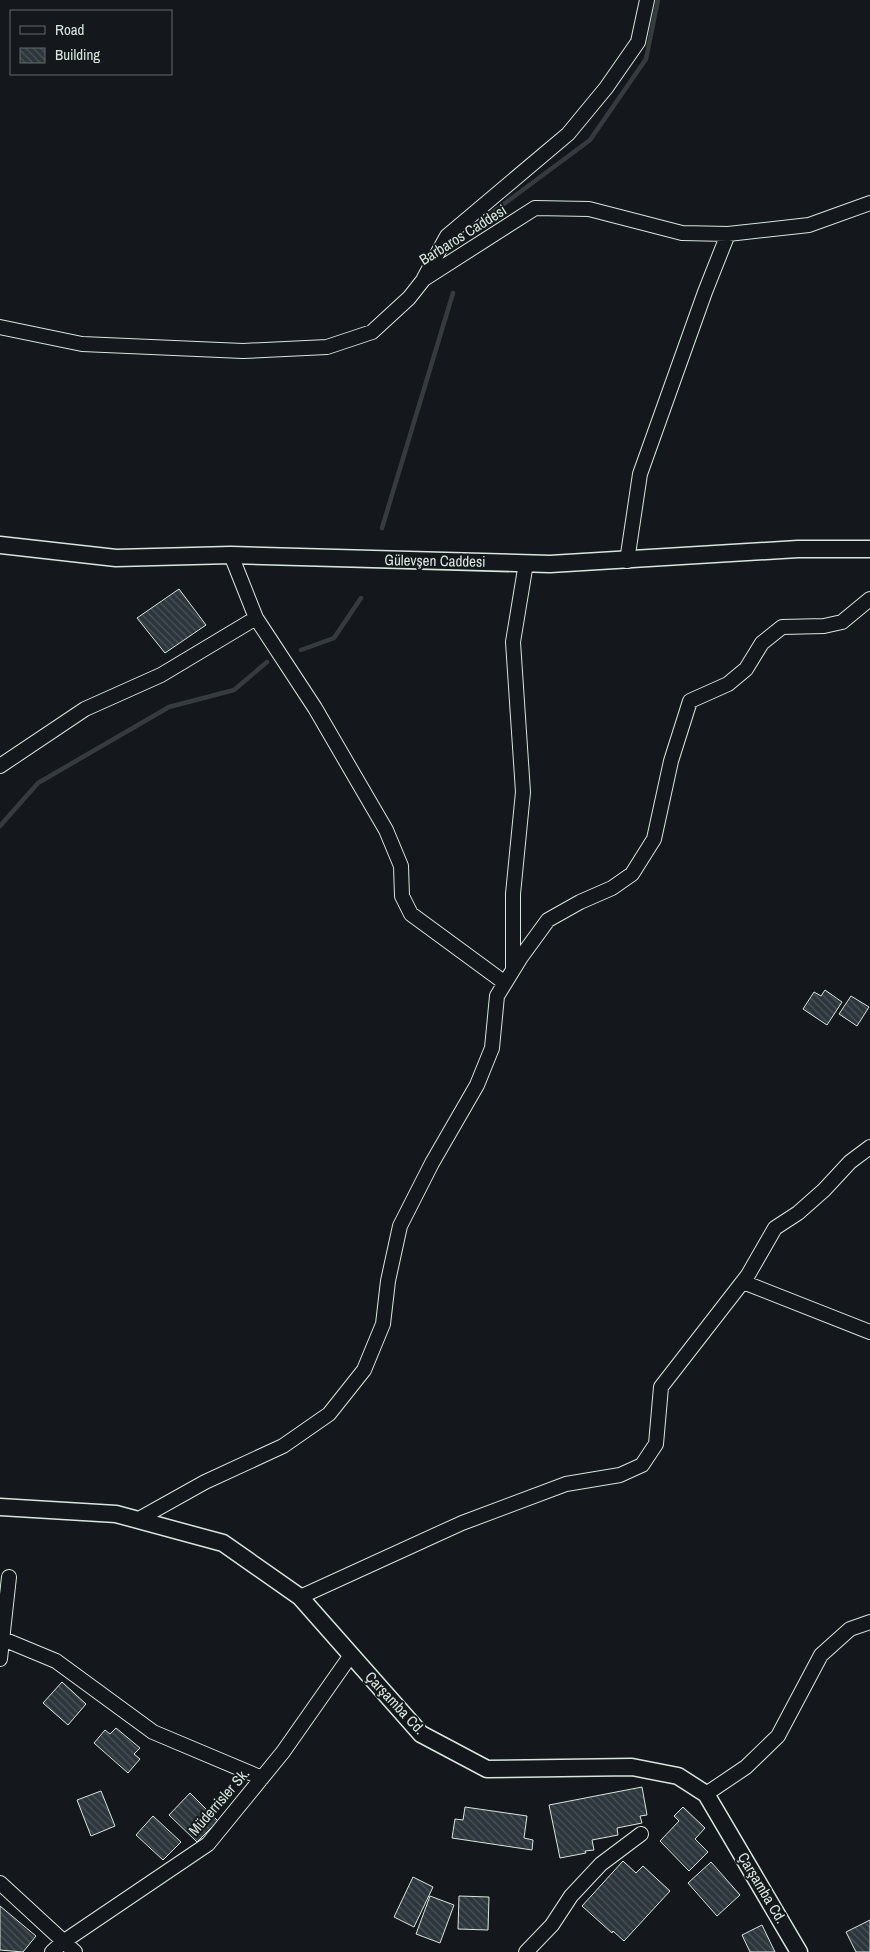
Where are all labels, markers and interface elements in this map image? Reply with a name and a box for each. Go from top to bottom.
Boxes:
legend [10,10,172,75]
text: Road [55,19,84,40]
text: Building [55,44,100,65]
street label: Barbaros Caddesi [415,199,510,270]
street label: Gülevşen Caddesi [384,549,486,572]
street label: Çarşamba Cd. [361,1667,430,1739]
street label: Müderrisler Sk. [183,1763,254,1840]
street label: Çarşamba Cd. [733,1848,792,1927]

